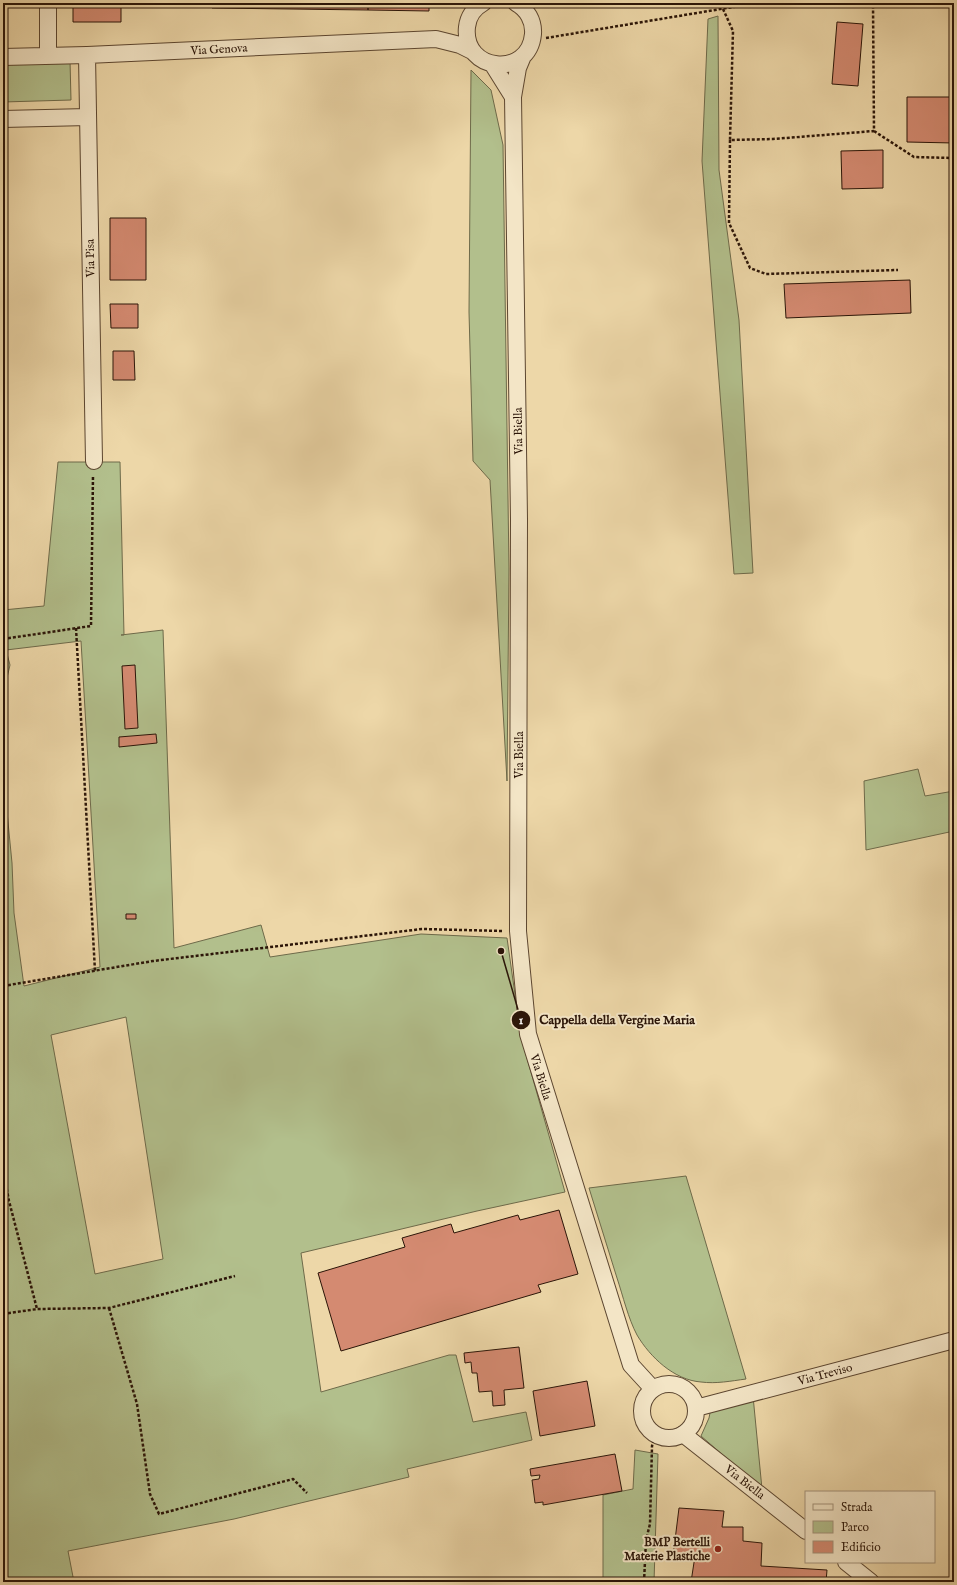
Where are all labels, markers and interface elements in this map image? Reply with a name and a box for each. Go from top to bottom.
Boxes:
street label: Via Genova [189,40,249,59]
street label: Via Pisa [83,238,98,278]
street label: Via Biella [511,406,526,456]
street label: Via Biella [512,731,527,780]
callout: Cappella della Vergine Maria [511,1007,703,1032]
text: Cappella della Vergine Maria [539,1012,695,1029]
text: 1 [519,1013,524,1028]
street label: Via Biella [526,1051,555,1103]
street label: Via Treviso [795,1360,855,1389]
street label: Via Biella [721,1461,769,1503]
legend [805,1491,935,1563]
text: Strada [841,1500,873,1515]
text: Parco [841,1520,870,1535]
place label: BMP Bertelli Materie Plastiche [624,1535,711,1564]
text: Edificio [841,1540,881,1555]
marker: BMP Bertelli Materie Plastiche [713,1544,723,1554]

